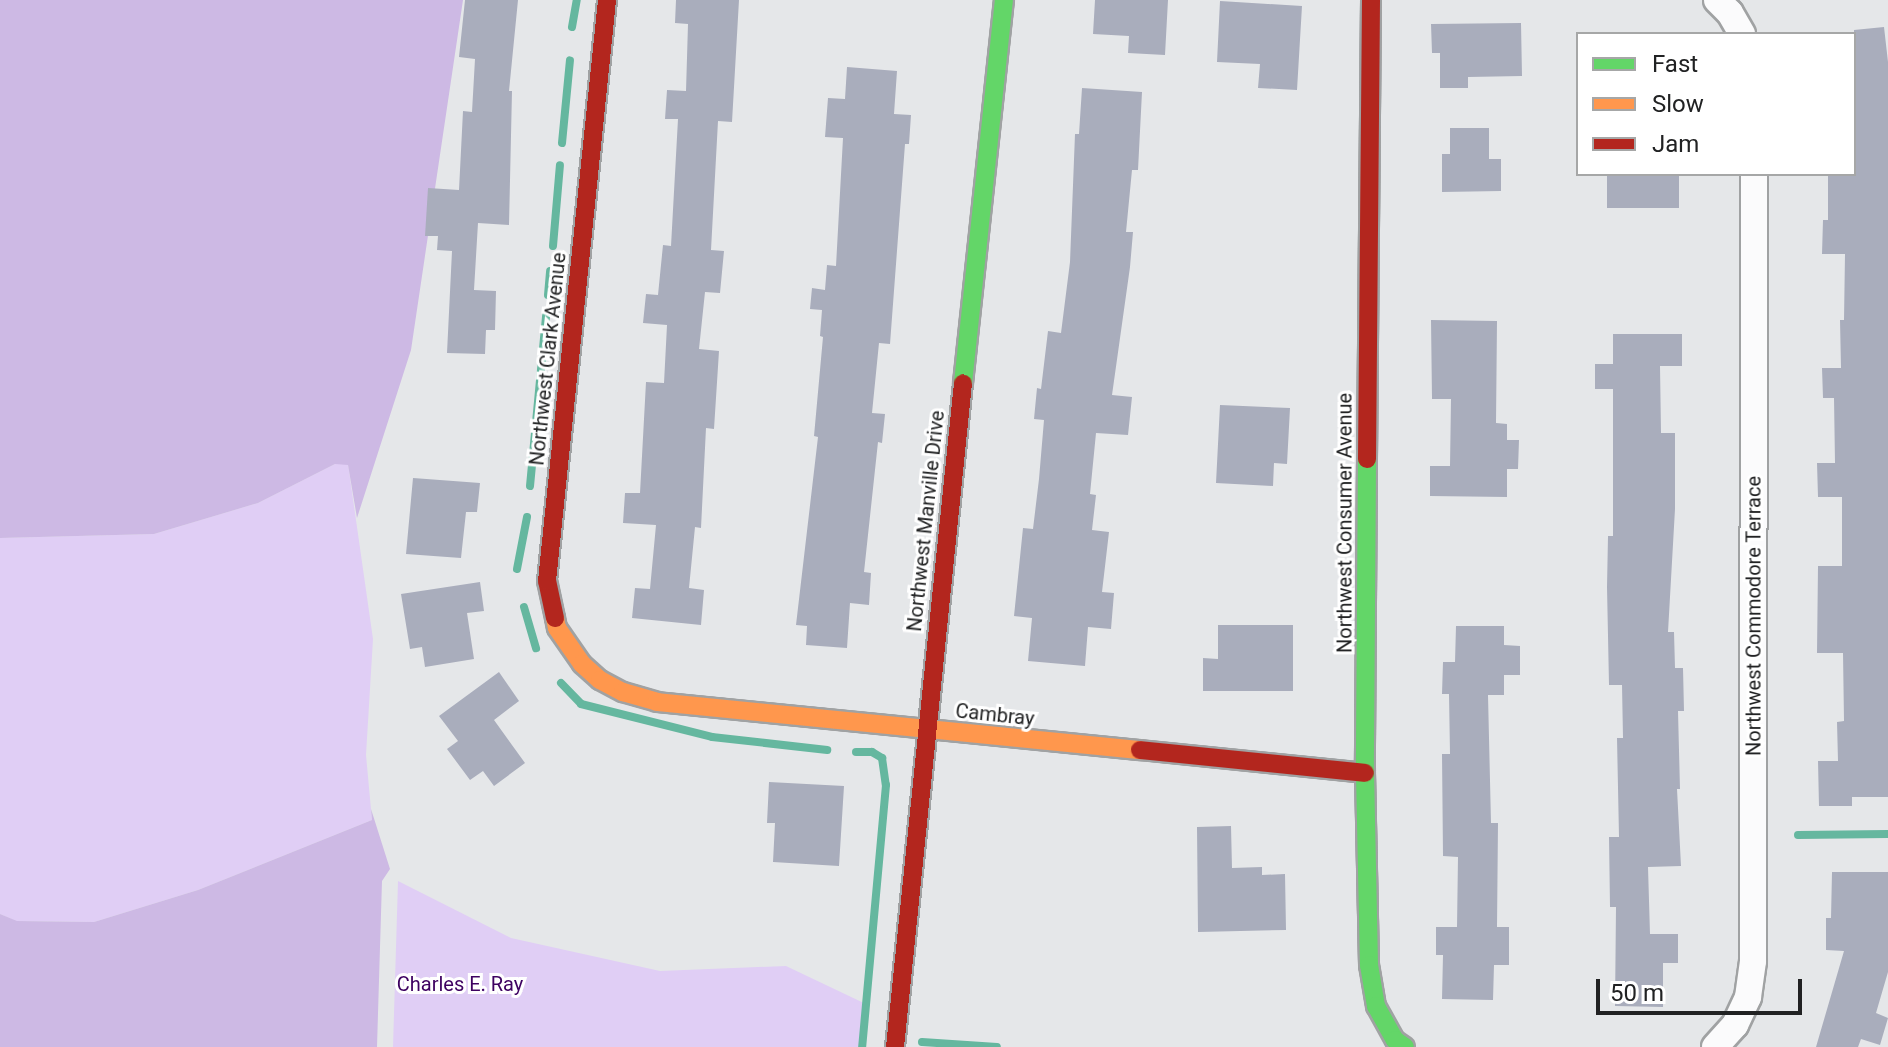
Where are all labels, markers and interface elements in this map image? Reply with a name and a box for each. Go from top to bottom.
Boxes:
legend [1576,32,1856,176]
text: Fast [1652,50,1698,78]
text: Slow [1652,90,1704,118]
text: Jam [1652,130,1699,158]
street label: Northwest Clark Avenue [525,251,571,467]
street label: Northwest Consumer Avenue [1333,393,1357,653]
street label: Northwest Manville Drive [902,409,950,633]
street label: Northwest Commodore Terrace [1742,476,1766,756]
street label: Cambray [954,699,1036,731]
scale bar [1600,963,1806,1013]
park label: Charles E. Ray [397,972,523,996]
text: 50 m [1610,979,1664,1007]

